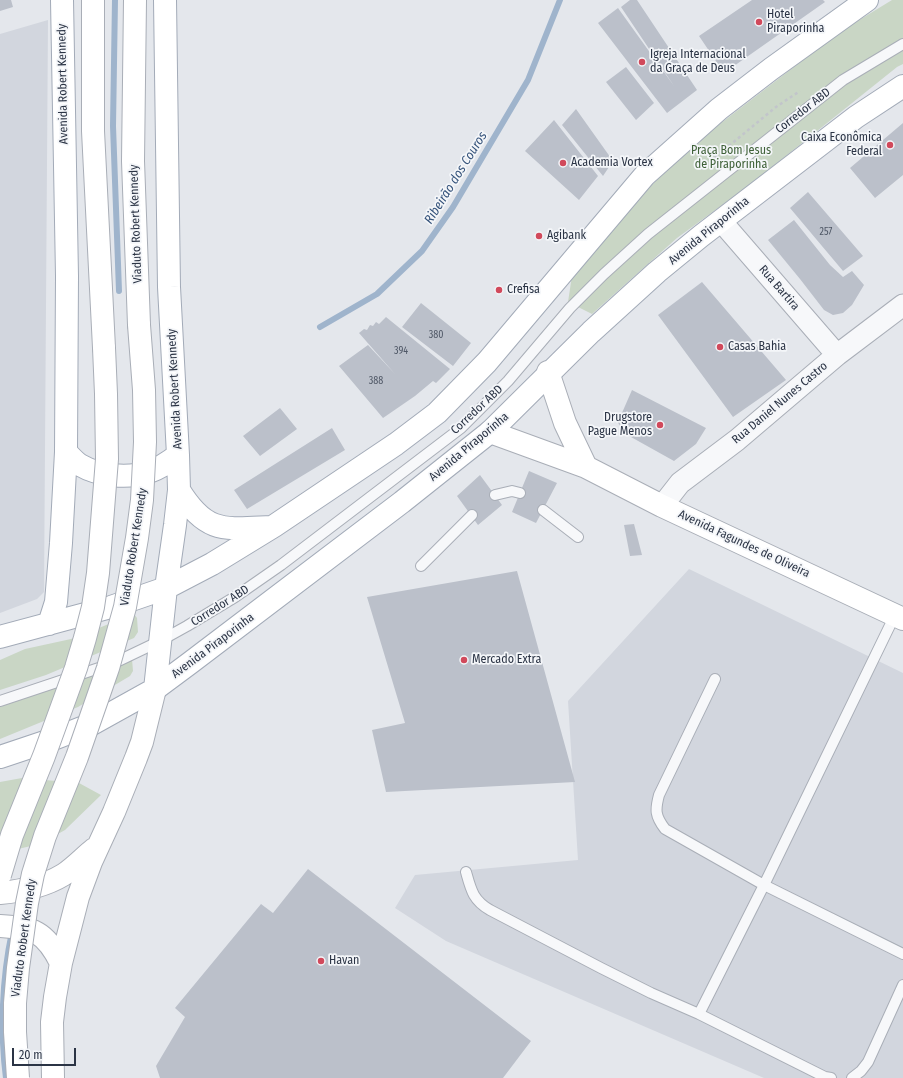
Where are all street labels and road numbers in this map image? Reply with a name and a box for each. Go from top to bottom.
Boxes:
street label: Avenida Robert Kennedy [55,24,71,144]
street label: Corredor ABD [773,85,833,137]
street label: Viaduto Robert Kennedy [127,164,145,284]
street label: Avenida Piraporinha [666,194,752,268]
street label: Rua Bartira [756,263,802,313]
street label: Avenida Robert Kennedy [165,329,185,449]
street label: Rua Daniel Nunes Castro [729,359,831,447]
street label: Corredor ABD [448,382,506,438]
street label: Avenida Piraporinha [426,410,512,484]
street label: Viaduto Robert Kennedy [118,487,150,607]
street label: Avenida Fagundes de Oliveira [676,507,812,581]
street label: Corredor ABD [188,582,252,630]
street label: Avenida Piraporinha [169,610,257,682]
street label: Viaduto Robert Kennedy [9,878,39,998]

